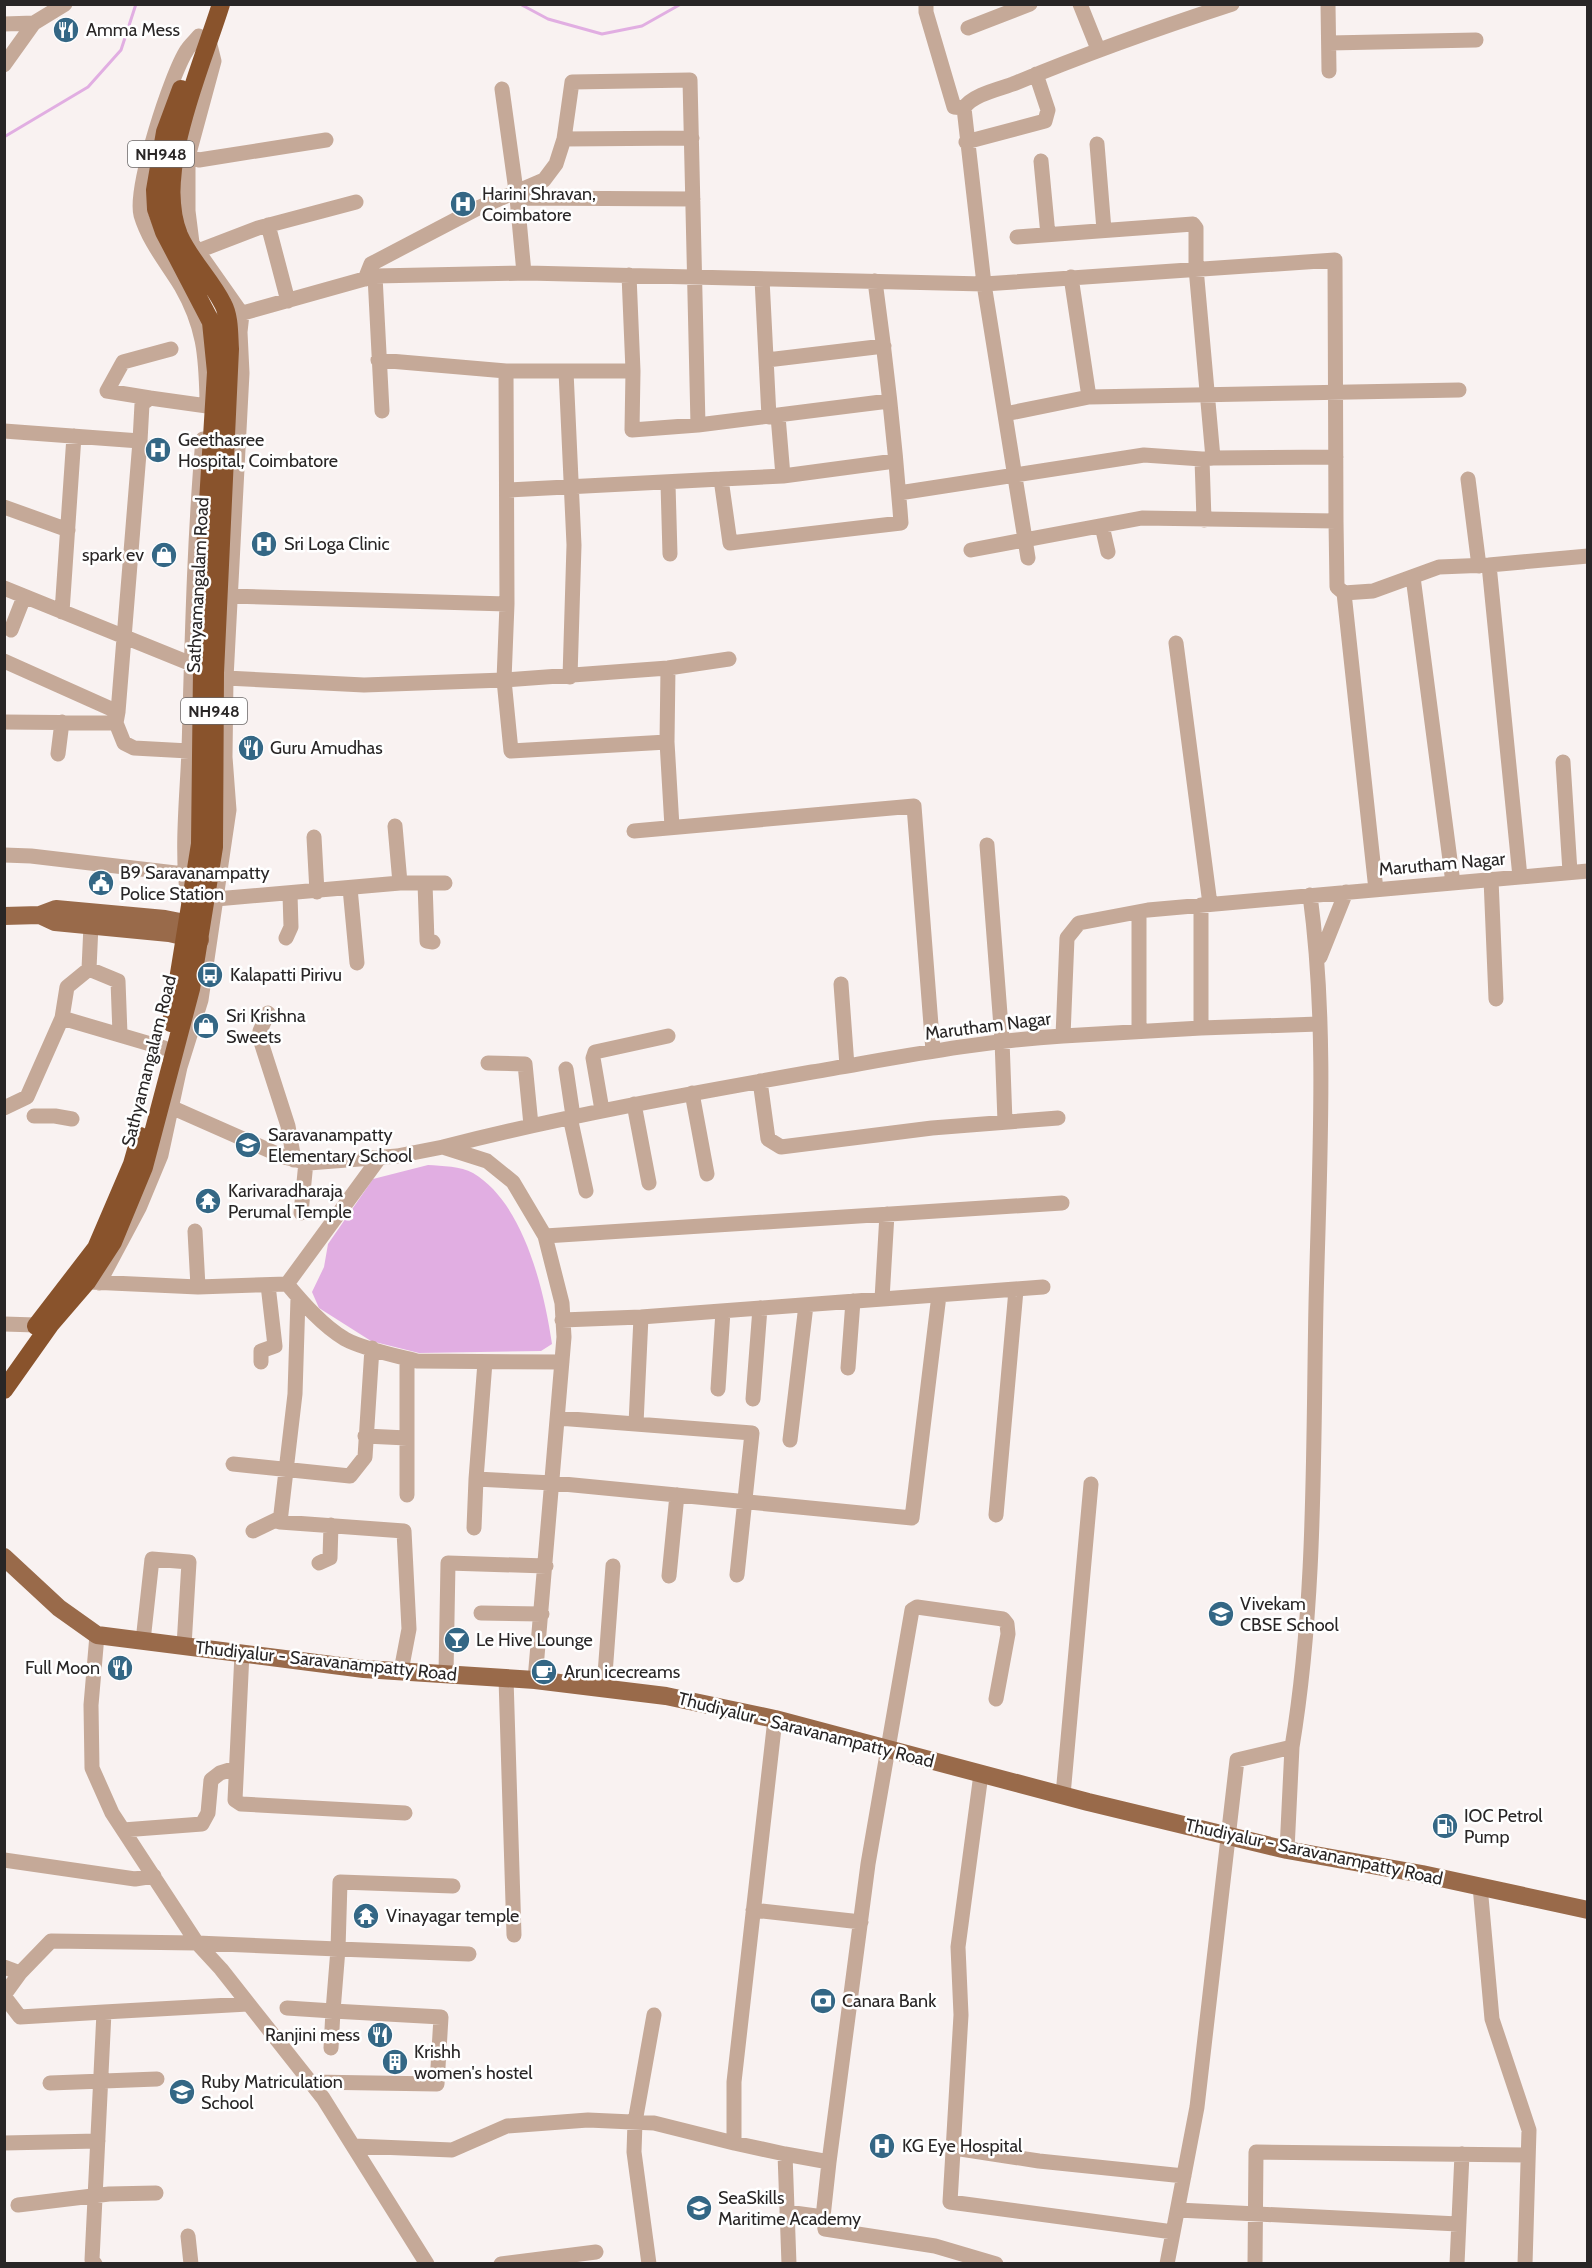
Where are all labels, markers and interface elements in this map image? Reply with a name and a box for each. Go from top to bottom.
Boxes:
restaurant icon: Amma Mess [51,15,81,45]
place label: Amma Mess [86,19,180,41]
road number: NH948 [128,141,194,167]
place label: Harini Shravan, Coimbatore [482,183,596,226]
hospital icon: Harini Shravan, Coimbatore [448,189,478,219]
place label: Geethasree Hospital, Coimbatore [178,429,338,472]
hospital icon: Geethasree Hospital, Coimbatore [143,435,173,465]
street label: Sathyamangalam Road [182,497,214,673]
hospital icon: Sri Loga Clinic [249,529,279,559]
place label: Sri Loga Clinic [284,533,390,555]
shop icon: spark ev [149,540,179,570]
place label: spark ev [82,544,144,566]
road number: NH948 [181,698,247,724]
restaurant icon: Guru Amudhas [236,733,266,763]
place label: Guru Amudhas [270,737,383,759]
street label: Marutham Nagar [1378,847,1507,880]
place label: B9 Saravanampatty Police Station [120,862,270,905]
public building icon: B9 Saravanampatty Police Station [86,868,116,898]
bus stop icon: Kalapatti Pirivu [195,960,225,990]
place label: Kalapatti Pirivu [230,964,342,986]
street label: Sathyamangalam Road [117,973,181,1149]
place label: Sri Krishna Sweets [226,1005,306,1048]
street label: Marutham Nagar [924,1007,1053,1045]
shop icon: Sri Krishna Sweets [191,1011,221,1041]
place label: Saravanampatty Elementary School [268,1124,413,1167]
school or university icon: Saravanampatty Elementary School [233,1130,263,1160]
place label: Karivaradharaja Perumal Temple [228,1180,352,1223]
temple icon: Karivaradharaja Perumal Temple [193,1186,223,1216]
place label: Vivekam CBSE School [1240,1593,1340,1636]
school or university icon: Vivekam CBSE School [1206,1599,1236,1629]
bar icon: Le Hive Lounge [442,1625,472,1655]
place label: Le Hive Lounge [476,1629,593,1651]
street label: Thudiyalur - Saravanampatty Road [194,1636,458,1686]
restaurant icon: Full Moon [105,1653,135,1683]
place label: Full Moon [25,1657,100,1679]
cafe icon: Arun icecreams [529,1657,559,1687]
place label: Arun icecreams [564,1661,680,1683]
street label: Thudiyalur - Saravanampatty Road [676,1688,936,1772]
place label: IOC Petrol Pump [1464,1805,1543,1848]
fuel station icon: IOC Petrol Pump [1430,1811,1460,1841]
street label: Thudiyalur - Saravanampatty Road [1183,1814,1445,1890]
temple icon: Vinayagar temple [351,1901,381,1931]
place label: Vinayagar temple [386,1905,519,1927]
bank icon: Canara Bank [808,1986,838,2016]
place label: Canara Bank [842,1990,937,2012]
restaurant icon: Ranjini mess [365,2020,395,2050]
place label: Ranjini mess [265,2024,360,2046]
place label: Krishh women's hostel [414,2041,533,2084]
building icon: Krishh women's hostel [380,2047,410,2077]
place label: Ruby Matriculation School [201,2071,343,2114]
school or university icon: Ruby Matriculation School [167,2077,197,2107]
hospital icon: KG Eye Hospital [867,2131,897,2161]
place label: KG Eye Hospital [902,2135,1023,2157]
place label: SeaSkills Maritime Academy [718,2187,861,2230]
school or university icon: SeaSkills Maritime Academy [684,2193,714,2223]

